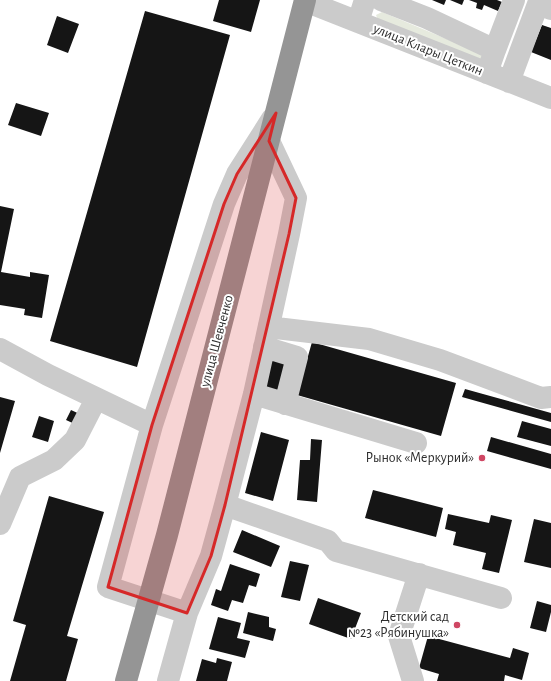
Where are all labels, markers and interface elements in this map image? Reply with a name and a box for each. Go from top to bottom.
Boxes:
street label: улица Клары Цеткин [370,21,485,78]
street label: улица Шевченко [198,293,236,389]
place label: Рынок «Меркурий» [366,451,474,465]
marker: Рынок «Меркурий» [477,453,487,463]
place label: Детский сад №23 «Рябинушка» [348,610,449,640]
marker: Детский сад №23 «Рябинушка» [452,620,462,630]

